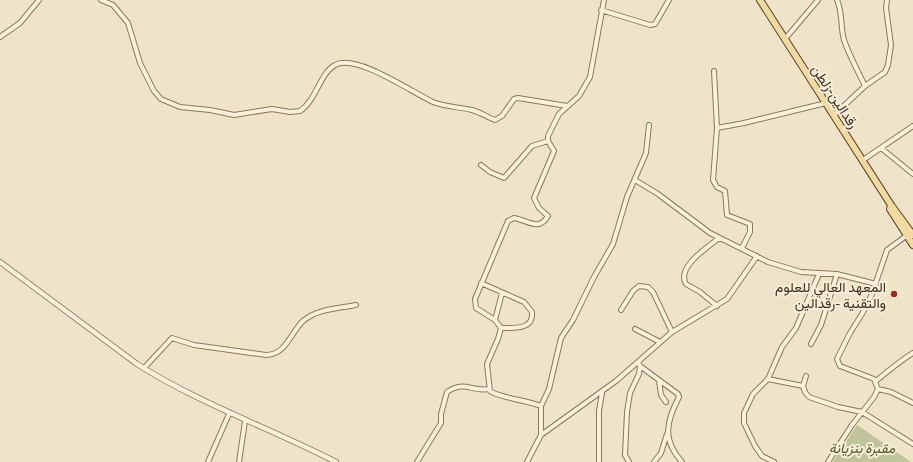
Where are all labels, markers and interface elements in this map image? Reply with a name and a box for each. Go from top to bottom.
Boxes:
street label: رقدالين-زلطن [808,60,864,132]
place label: المعهد العالي للعلوم والتقنية -رقدالين [775,276,886,312]
marker: المعهد العالي للعلوم والتقنية -رقدالين [889,289,899,299]
park label: مقبرة بنزيانة [829,437,896,457]

